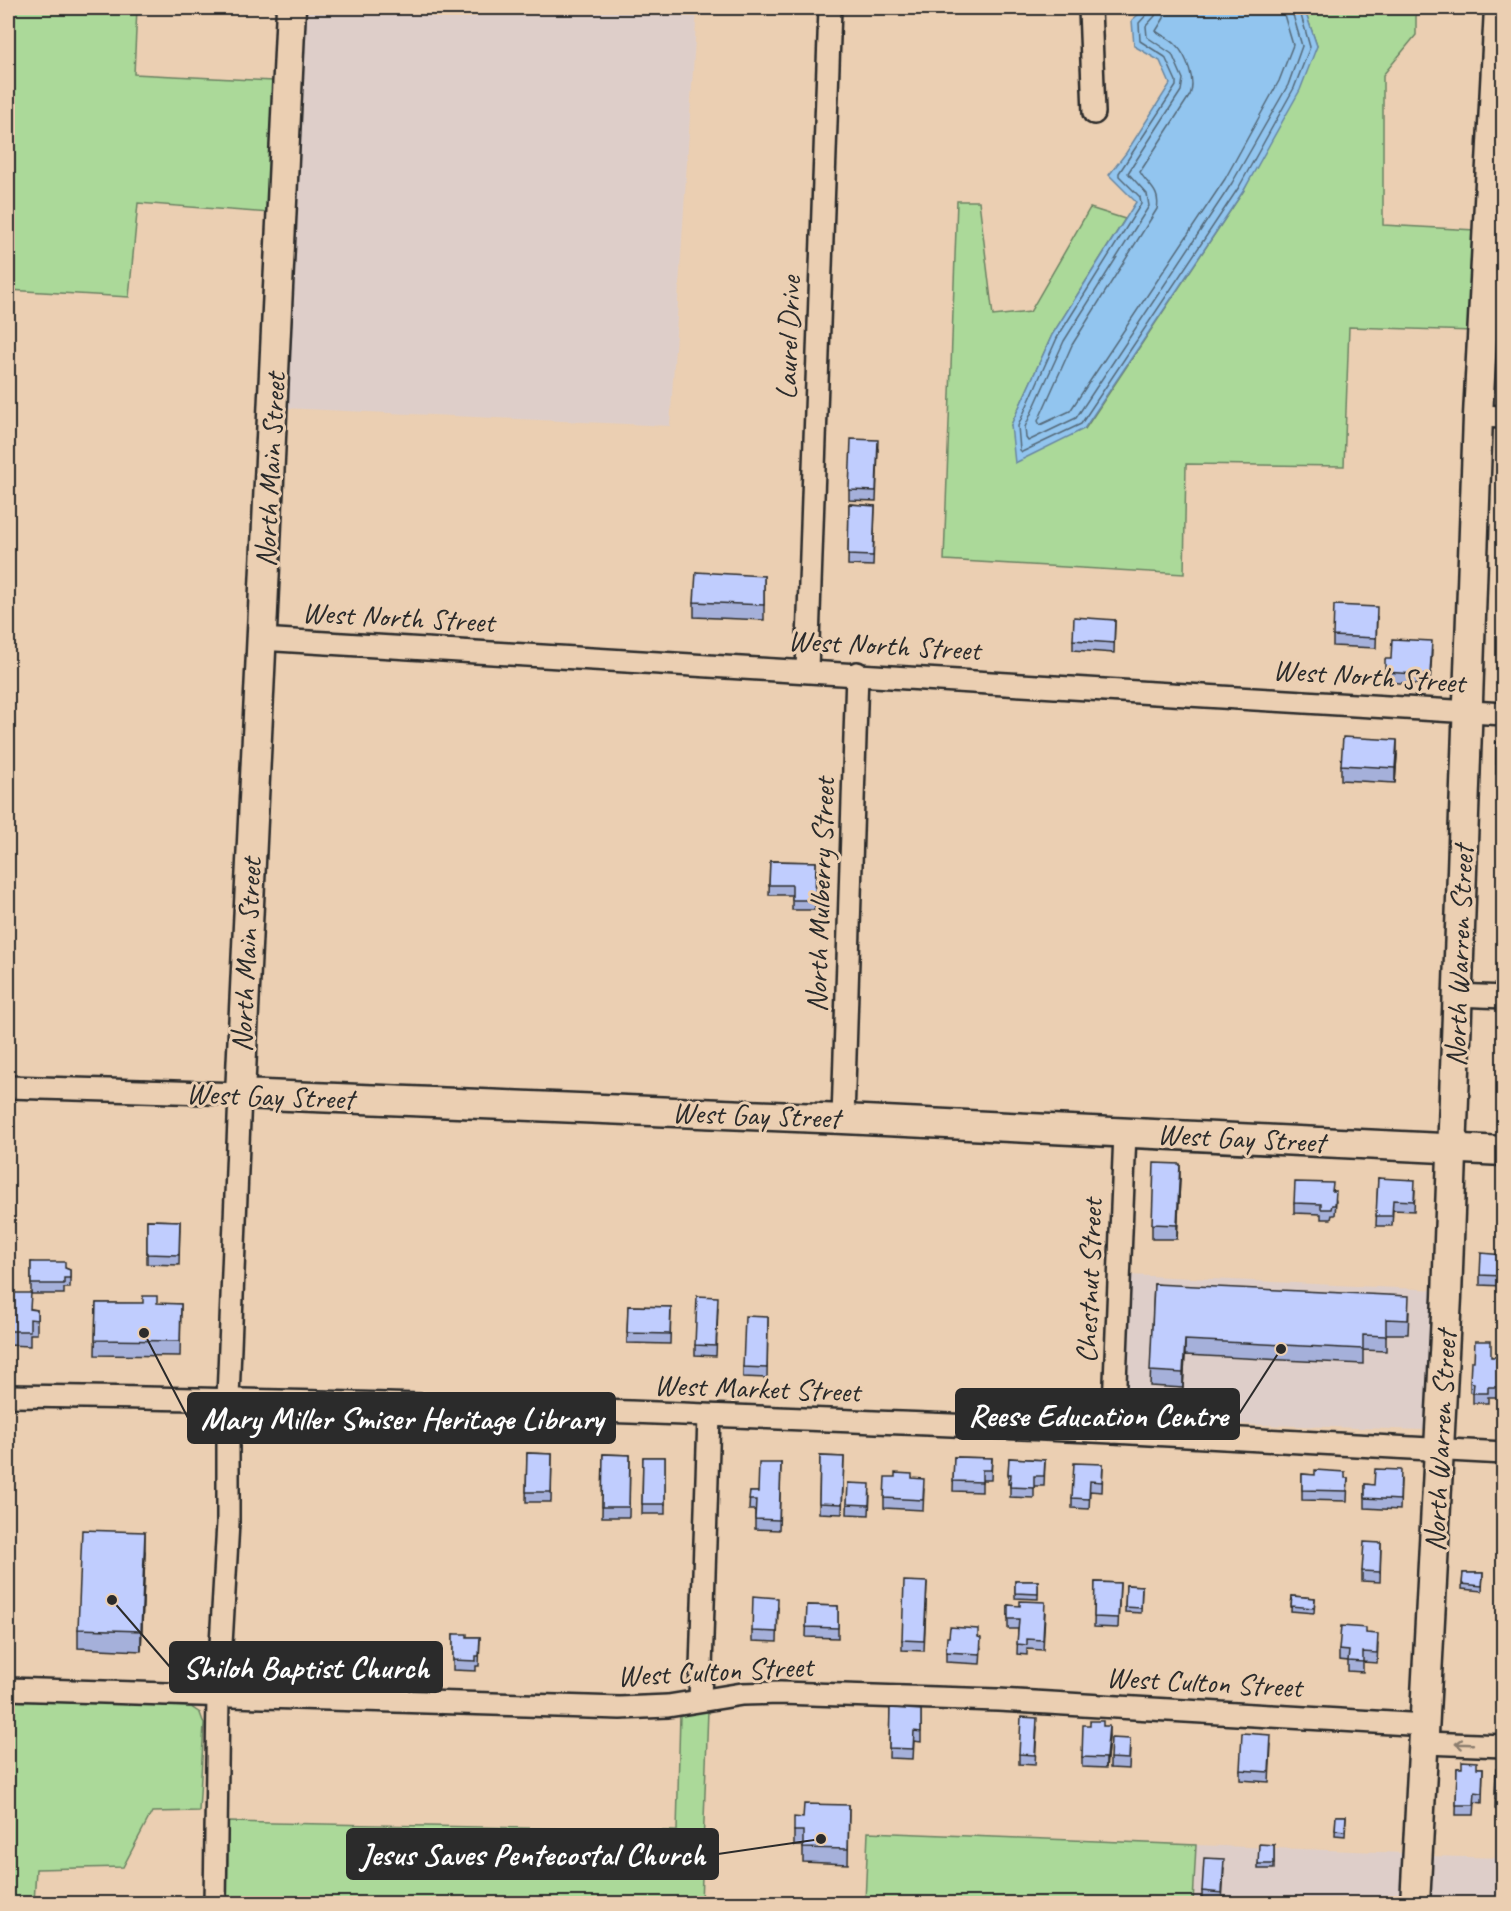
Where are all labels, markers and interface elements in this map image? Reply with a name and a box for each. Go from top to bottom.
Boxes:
street label: Laurel Drive [767,273,809,400]
street label: North Main Street [246,369,294,568]
street label: West North Street [301,593,498,641]
street label: West North Street [787,621,984,669]
street label: West North Street [1272,650,1469,702]
street label: North Mulberry Street [797,774,843,1013]
street label: North Warren Street [1436,841,1482,1067]
street label: North Main Street [222,854,270,1053]
street label: West Gay Street [186,1074,359,1118]
street label: West Gay Street [672,1093,845,1137]
street label: West Gay Street [1156,1115,1330,1162]
street label: Chestnut Street [1067,1195,1111,1364]
street label: North Warren Street [1415,1325,1465,1552]
street label: West Market Street [653,1365,864,1411]
callout: Reese Education Centre [956,1389,1239,1439]
callout: Mary Miller Smiser Heritage Library [188,1393,615,1443]
text: Reese Education Centre [968,1395,1230,1436]
text: Mary Miller Smiser Heritage Library [201,1398,606,1439]
callout: Shiloh Baptist Church [170,1642,442,1692]
text: Shiloh Baptist Church [183,1647,430,1688]
street label: West Culton Street [616,1647,817,1695]
street label: West Culton Street [1105,1658,1306,1706]
one-way arrow [1455,1739,1475,1750]
callout: Jesus Saves Pentecostal Church [347,1829,718,1879]
text: Jesus Saves Pentecostal Church [359,1834,707,1875]

